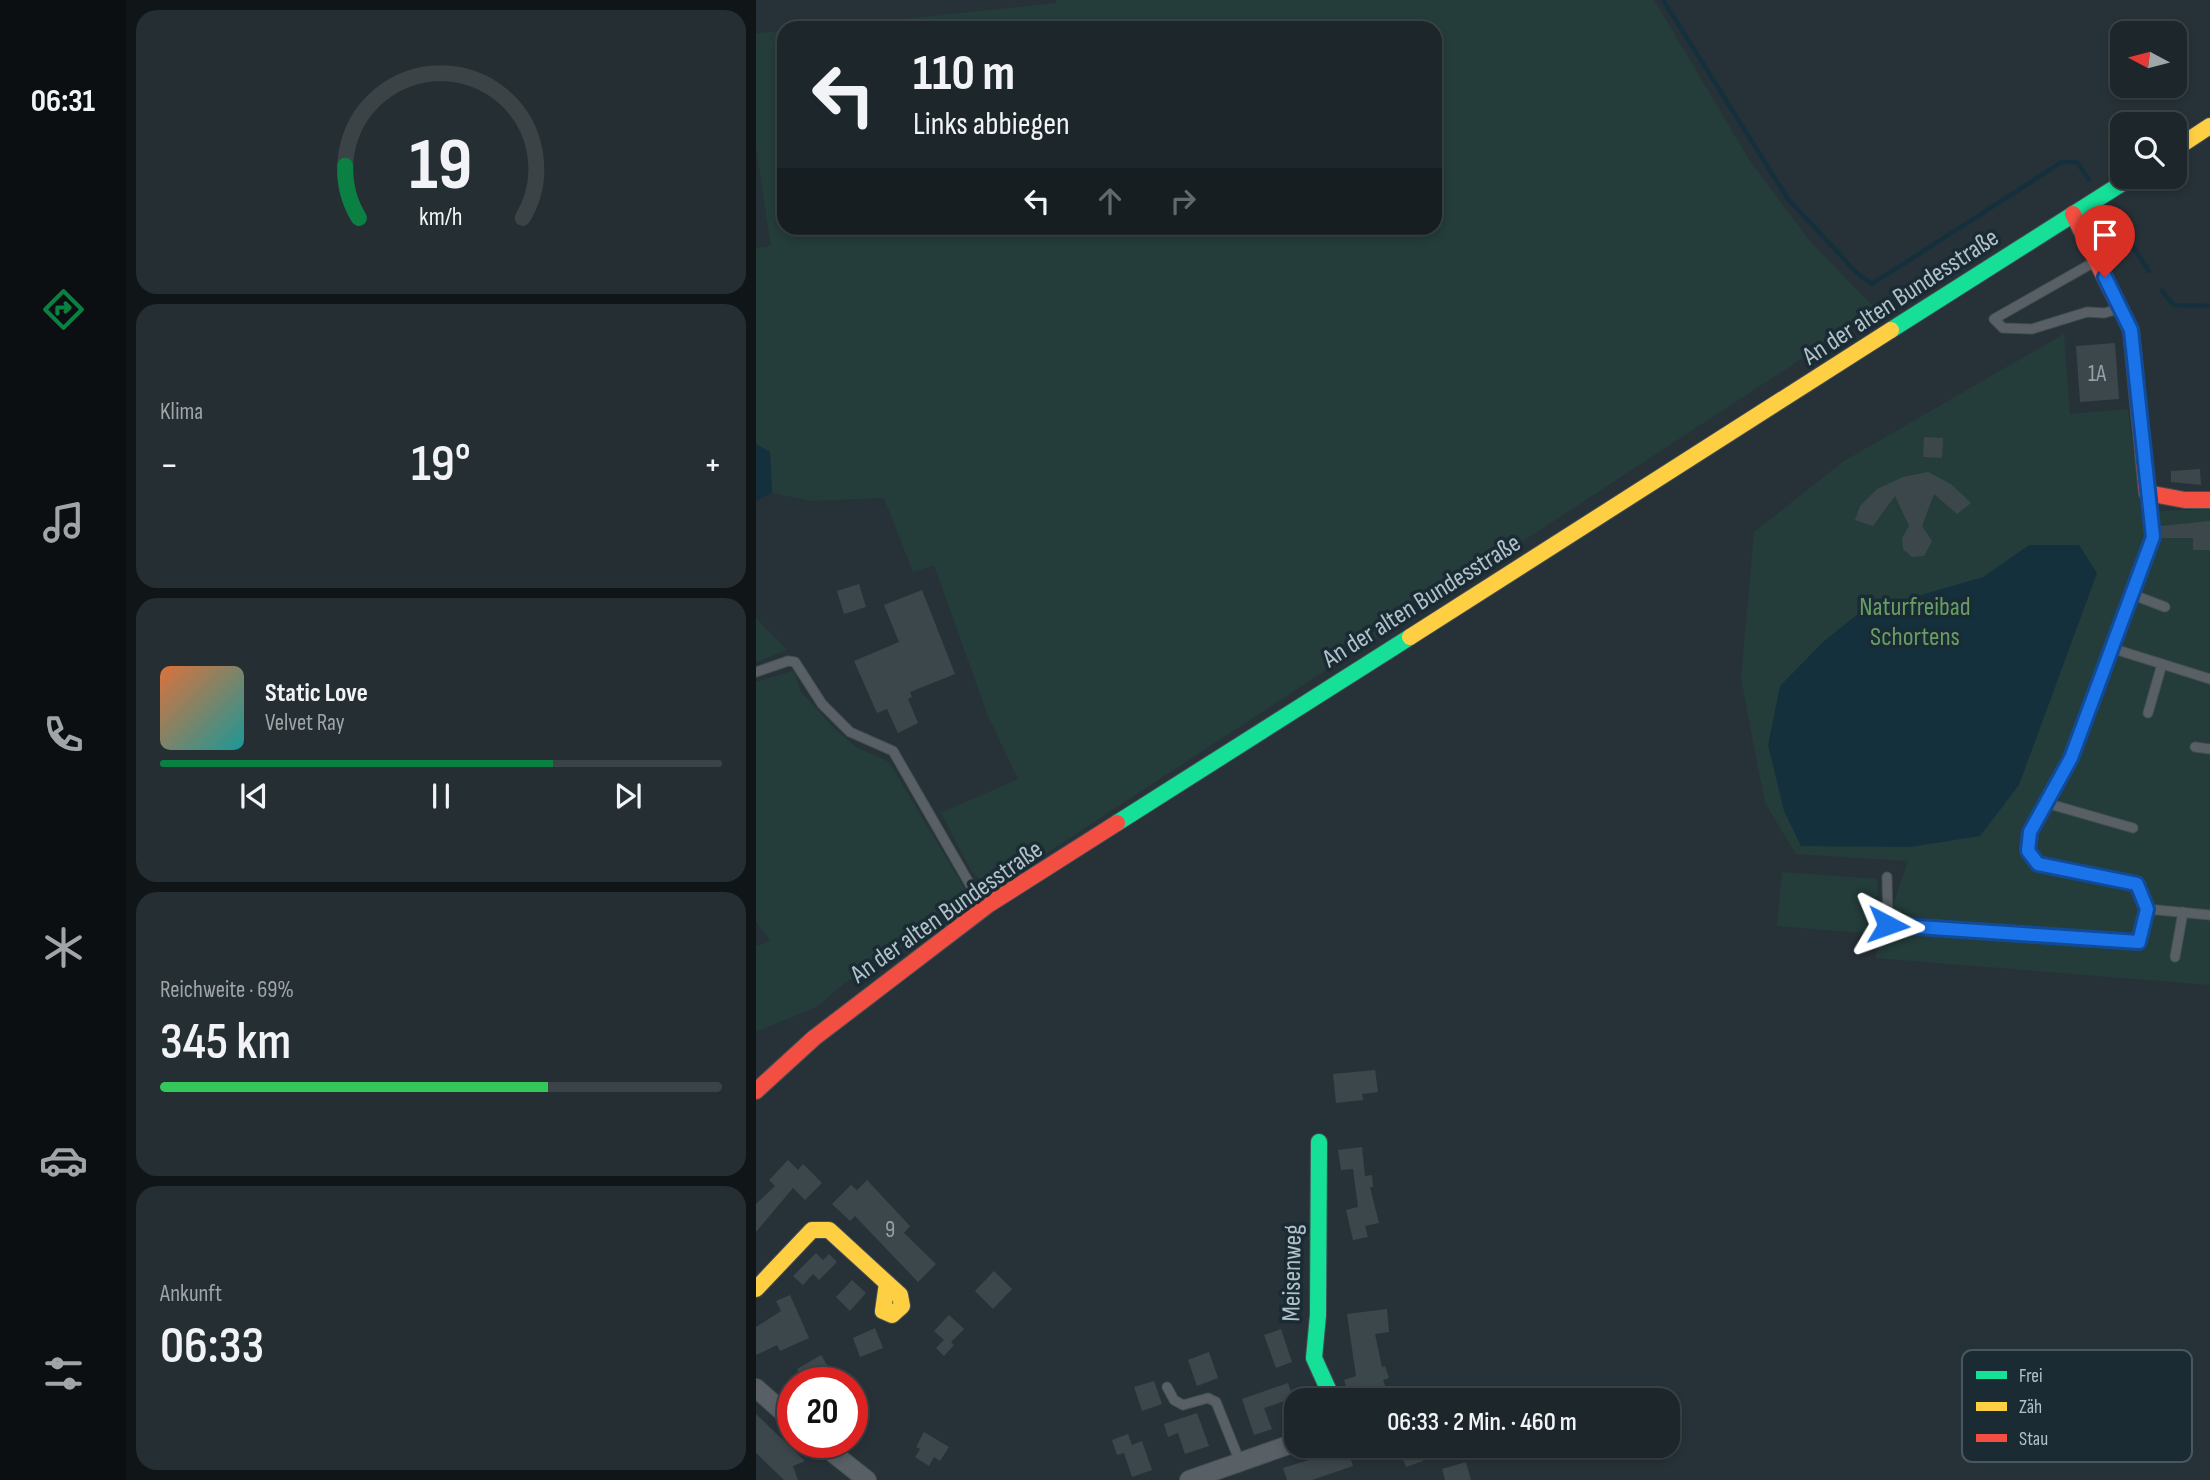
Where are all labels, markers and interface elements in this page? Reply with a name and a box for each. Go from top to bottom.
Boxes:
north arrow [2110,21,2188,98]
map controls [2110,21,2187,189]
text: 110 m [913,45,1015,104]
icon: left [798,49,889,140]
text: 06:31 [31,82,95,121]
text: Links abbiegen [913,105,1070,144]
button: search [2110,112,2187,189]
text: 19 [409,122,473,210]
icon: left [1018,182,1056,220]
icon: ahead [1091,182,1129,220]
icon: right [1164,182,1202,220]
text: km/h [419,202,463,233]
pin [2075,205,2135,277]
icon: arrive [2086,216,2124,254]
street label: An der alten Bundesstraße [1796,222,2005,373]
icon: directions [39,285,88,334]
house number: 1A [2088,360,2106,388]
text: Klima [160,398,203,426]
text: 19° [411,433,471,496]
text: − [160,443,179,488]
text: + [703,443,722,488]
icon: music [39,498,88,547]
street label: An der alten Bundesstraße [1316,528,1527,675]
park label: Naturfreibad Schortens [1859,592,1971,653]
text: Static Love [265,678,368,709]
text: Velvet Ray [265,709,345,737]
icon: phone [39,710,88,759]
icon: previous [235,777,273,815]
icon: pause [422,777,460,815]
icon: next [609,777,647,815]
street label: An der alten Bundesstraße [844,834,1049,991]
position arrow [1851,888,1925,962]
icon: climate [39,923,88,972]
text: Reichweite · 69% [160,976,294,1004]
text: 345 km [160,1011,291,1074]
icon: car [39,1136,88,1185]
house number: 9 [885,1216,895,1244]
street label: Meisenweg [1276,1224,1309,1322]
text: Ankunft [160,1280,222,1308]
text: 06:33 [160,1315,264,1378]
icon: filters [39,1349,88,1398]
legend [1962,1350,2192,1462]
text: Frei [2019,1365,2043,1388]
speed limit sign: 20 [777,1367,868,1458]
text: Zäh [2019,1396,2042,1419]
text: 06:33 · 2 Min. · 460 m [1387,1407,1577,1438]
text: Stau [2019,1428,2048,1451]

